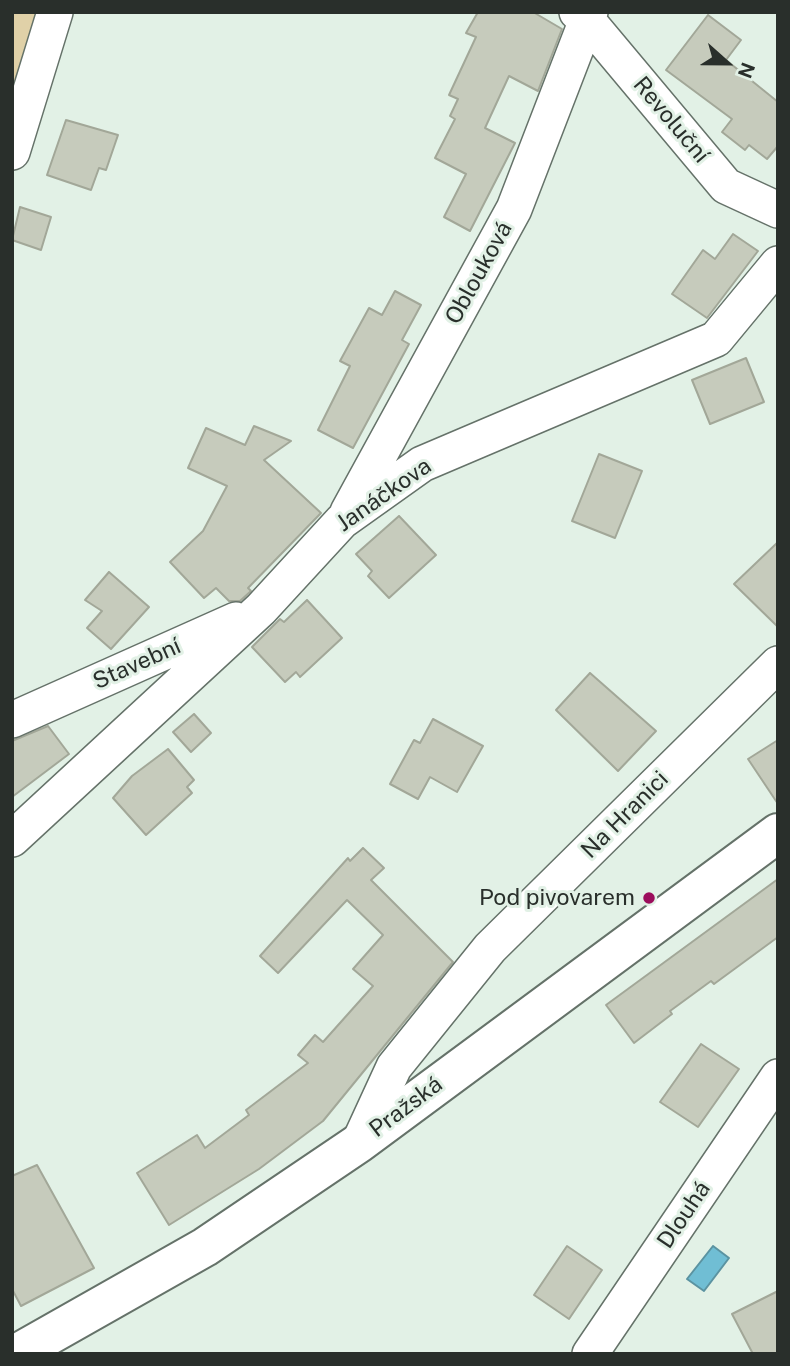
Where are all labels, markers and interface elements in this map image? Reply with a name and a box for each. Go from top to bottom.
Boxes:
north arrow [692,28,762,98]
text: N [734,60,760,81]
street label: Revoluční [627,71,715,169]
street label: Oblouková [440,217,518,329]
street label: Janáčkova [331,452,437,538]
street label: Stavební [89,632,185,696]
street label: Na Hranici [576,766,674,864]
place label: Pod pivovarem [479,884,635,912]
marker: Pod pivovarem [641,890,657,906]
street label: Pražská [364,1071,448,1143]
street label: Dlouhá [652,1176,716,1254]

